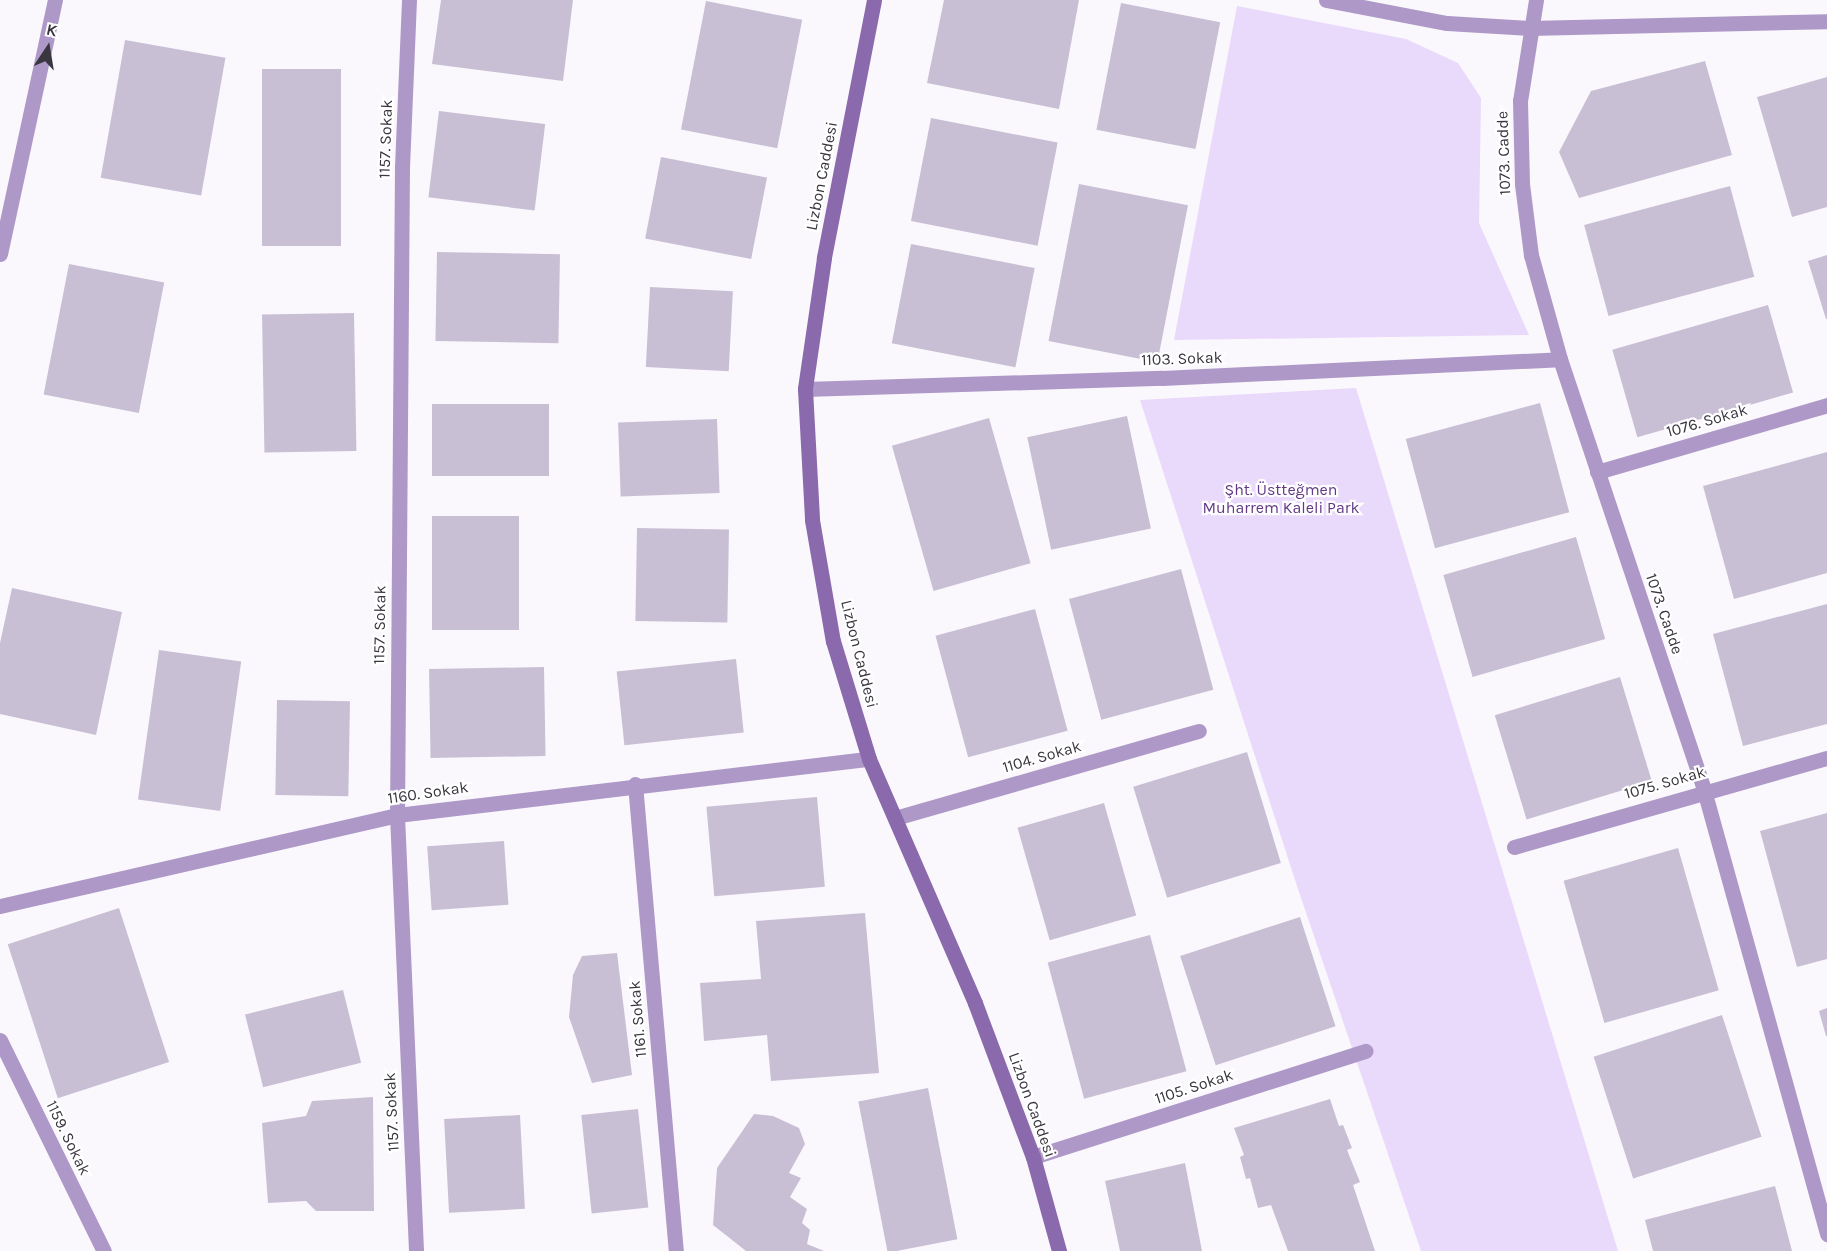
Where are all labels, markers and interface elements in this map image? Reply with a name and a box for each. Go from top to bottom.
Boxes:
north arrow [18,18,78,78]
text: K [45,20,59,40]
street label: 1157. Sokak [375,99,397,179]
street label: 1073. Cadde [1493,111,1515,195]
street label: Lizbon Caddesi [802,120,842,232]
street label: 1103. Sokak [1141,348,1223,370]
street label: 1076. Sokak [1664,400,1750,442]
park label: Şht. Üstteğmen Muharrem Kaleli Park [1203,480,1359,518]
street label: 1073. Cadde [1641,571,1687,657]
street label: 1157. Sokak [370,585,390,665]
street label: Lizbon Caddesi [836,598,882,710]
street label: 1104. Sokak [1000,737,1084,777]
street label: 1075. Sokak [1622,762,1708,804]
street label: 1160. Sokak [386,778,470,808]
street label: 1161. Sokak [625,980,651,1058]
street label: Lizbon Caddesi [1004,1050,1060,1160]
street label: 1105. Sokak [1153,1065,1235,1109]
street label: 1157. Sokak [380,1072,404,1152]
street label: 1159. Sokak [42,1097,94,1179]

